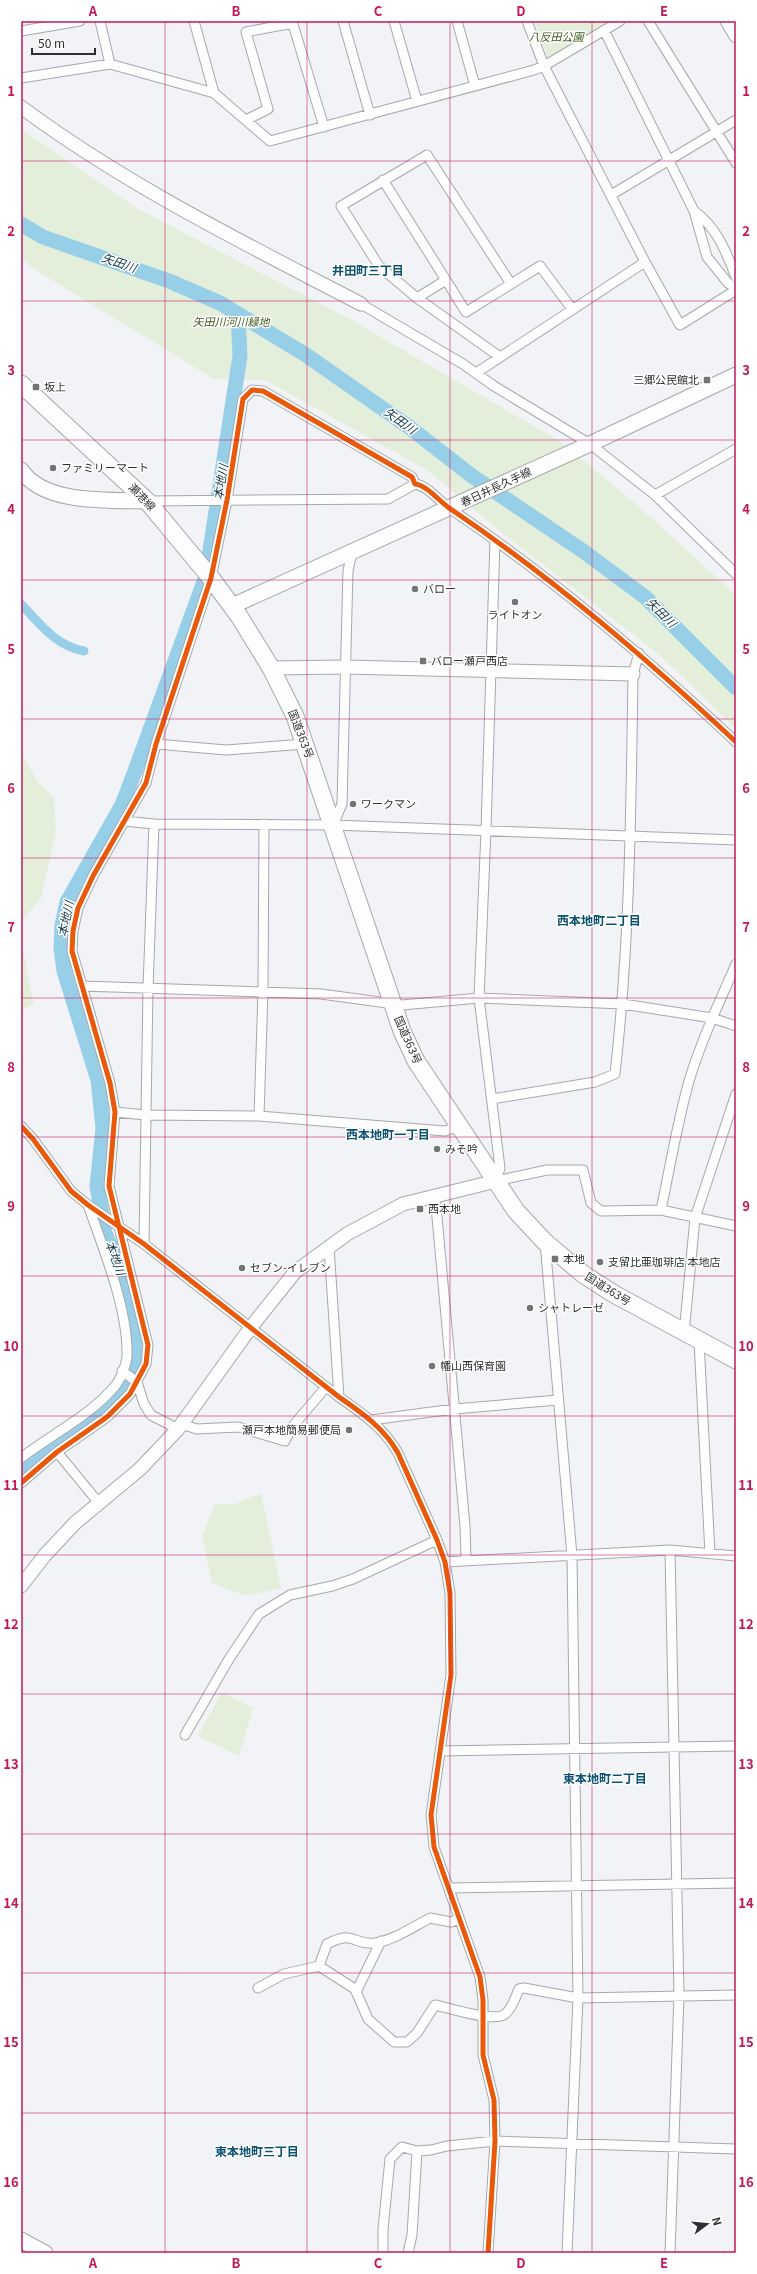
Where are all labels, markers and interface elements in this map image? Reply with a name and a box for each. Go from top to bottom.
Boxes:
text: A [88,1,98,20]
text: B [232,1,241,20]
text: C [374,1,383,20]
text: D [516,1,526,20]
text: E [660,1,668,20]
park label: 八反田公園 [529,28,585,44]
scale bar [32,30,95,56]
text: 50 m [38,34,65,51]
text: 1 [7,81,15,100]
text: 1 [742,81,750,100]
text: 2 [7,221,15,240]
text: 2 [742,221,750,240]
water label: 矢田川 [100,248,141,276]
district label: 井田町三丁目 [332,261,404,278]
park label: 矢田川河川緑地 [193,313,270,329]
text: 3 [7,360,15,379]
text: 3 [742,360,750,379]
place label: 三郷公民館北 [633,371,699,387]
marker: 三郷公民館北 [702,375,712,385]
place label: 坂上 [44,378,66,394]
marker: 坂上 [31,382,41,392]
water label: 矢田川 [381,402,422,438]
place label: ファミリーマート [61,459,149,475]
water label: 本地川 [208,461,231,501]
marker: ファミリーマート [48,463,58,473]
street label: 春日井長久手線 [457,463,534,510]
street label: 瀬港線 [126,479,160,514]
text: 4 [7,499,15,518]
text: 4 [742,499,750,518]
place label: バロー [423,580,456,596]
marker: バロー [410,584,420,594]
water label: 矢田川 [643,593,682,632]
marker: ライトオン [510,597,520,607]
place label: ライトオン [488,606,543,622]
text: 5 [7,639,15,658]
text: 5 [742,639,750,658]
place label: バロー瀬戸西店 [431,652,508,668]
marker: バロー瀬戸西店 [418,656,428,666]
street label: 国道363号 [285,707,319,760]
text: 6 [7,778,15,797]
text: 6 [742,778,750,797]
place label: ワークマン [361,795,416,811]
marker: ワークマン [348,799,358,809]
water label: 本地川 [52,897,77,938]
district label: 西本地町二丁目 [557,911,641,928]
text: 7 [7,917,15,936]
text: 7 [742,917,750,936]
street label: 国道363号 [391,1013,427,1066]
text: 8 [7,1057,15,1076]
text: 8 [742,1057,750,1076]
district label: 西本地町一丁目 [346,1125,430,1142]
place label: みそ吟 [445,1140,478,1156]
marker: みそ吟 [432,1144,442,1154]
text: 9 [7,1196,15,1215]
text: 9 [742,1196,750,1215]
place label: 西本地 [428,1200,461,1216]
marker: 西本地 [415,1204,425,1214]
water label: 本地川 [102,1238,131,1279]
place label: 本地 [563,1250,585,1266]
place label: 支留比亜珈琲店 本地店 [608,1253,720,1269]
marker: 本地 [550,1254,560,1264]
marker: 支留比亜珈琲店 本地店 [595,1257,605,1267]
place label: セブン-イレブン [250,1259,331,1275]
marker: セブン-イレブン [237,1263,247,1273]
street label: 国道363号 [583,1268,635,1309]
place label: シャトレーゼ [538,1299,604,1315]
marker: シャトレーゼ [525,1303,535,1313]
text: 10 [3,1336,19,1355]
text: 10 [738,1336,754,1355]
place label: 幡山西保育園 [440,1357,506,1373]
marker: 幡山西保育園 [427,1361,437,1371]
place label: 瀬戸本地簡易郵便局 [242,1421,341,1437]
marker: 瀬戸本地簡易郵便局 [344,1425,354,1435]
text: 11 [3,1475,19,1494]
text: 11 [738,1475,754,1494]
text: 12 [3,1614,19,1633]
text: 12 [738,1614,754,1633]
text: 13 [3,1754,19,1773]
text: 13 [738,1754,754,1773]
district label: 東本地町二丁目 [563,1769,647,1786]
text: 14 [3,1893,19,1912]
text: 14 [738,1893,754,1912]
text: 15 [3,2032,19,2051]
text: 15 [738,2032,754,2051]
district label: 東本地町三丁目 [215,2142,299,2159]
text: 16 [3,2172,19,2191]
text: 16 [738,2172,754,2191]
north arrow [687,2204,727,2244]
text: N [709,2215,726,2227]
text: A [88,2253,98,2272]
text: B [232,2253,241,2272]
text: C [374,2253,383,2272]
text: D [516,2253,526,2272]
text: E [660,2253,668,2272]

